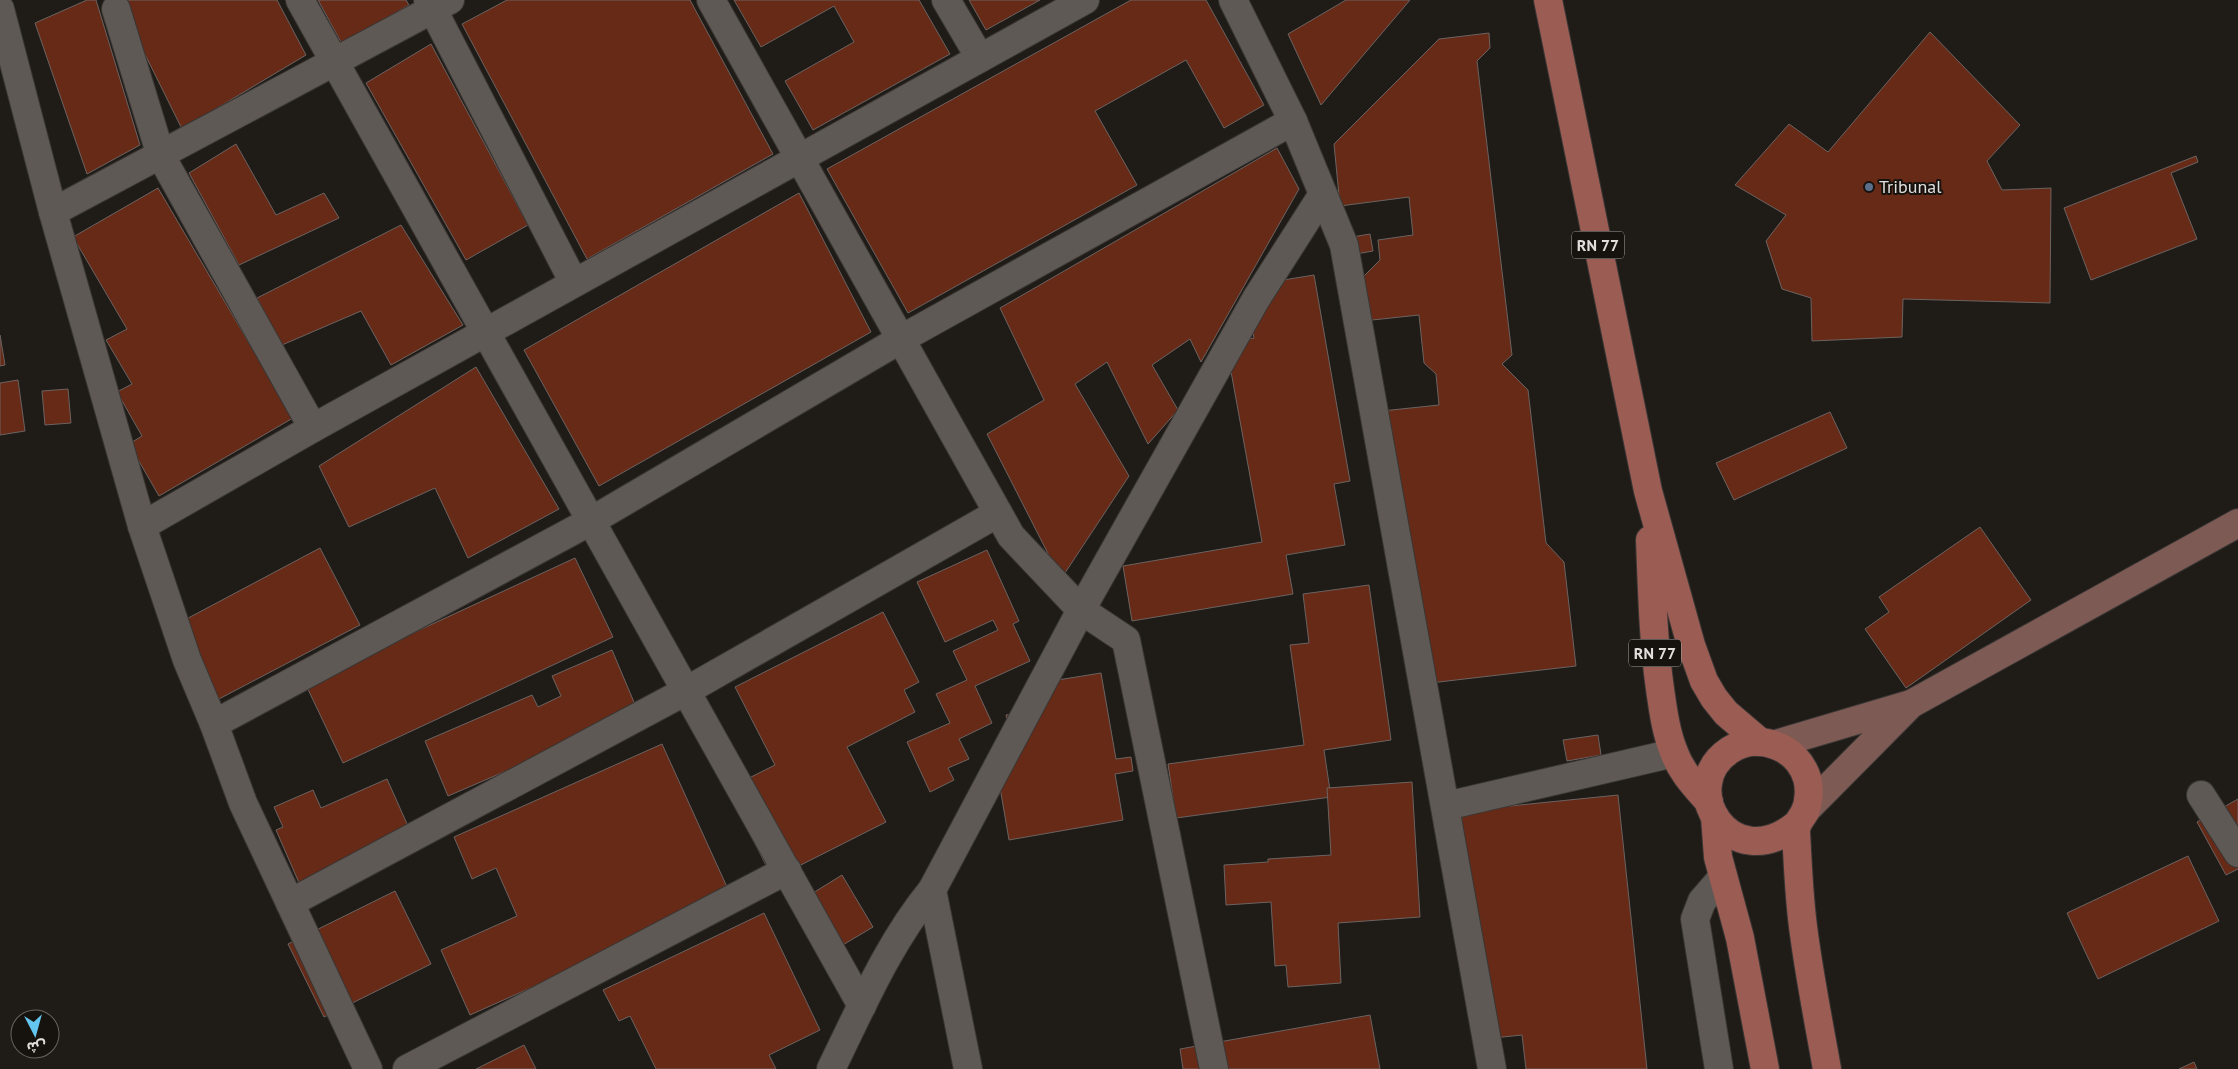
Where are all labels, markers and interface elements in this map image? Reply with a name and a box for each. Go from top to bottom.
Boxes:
place label: Tribunal [1879,175,1942,198]
marker: Tribunal [1863,181,1875,193]
road number: RN 77 [1572,232,1624,258]
road number: RN 77 [1629,640,1681,666]
north arrow [10,1009,60,1059]
text: ش [26,1037,47,1057]

